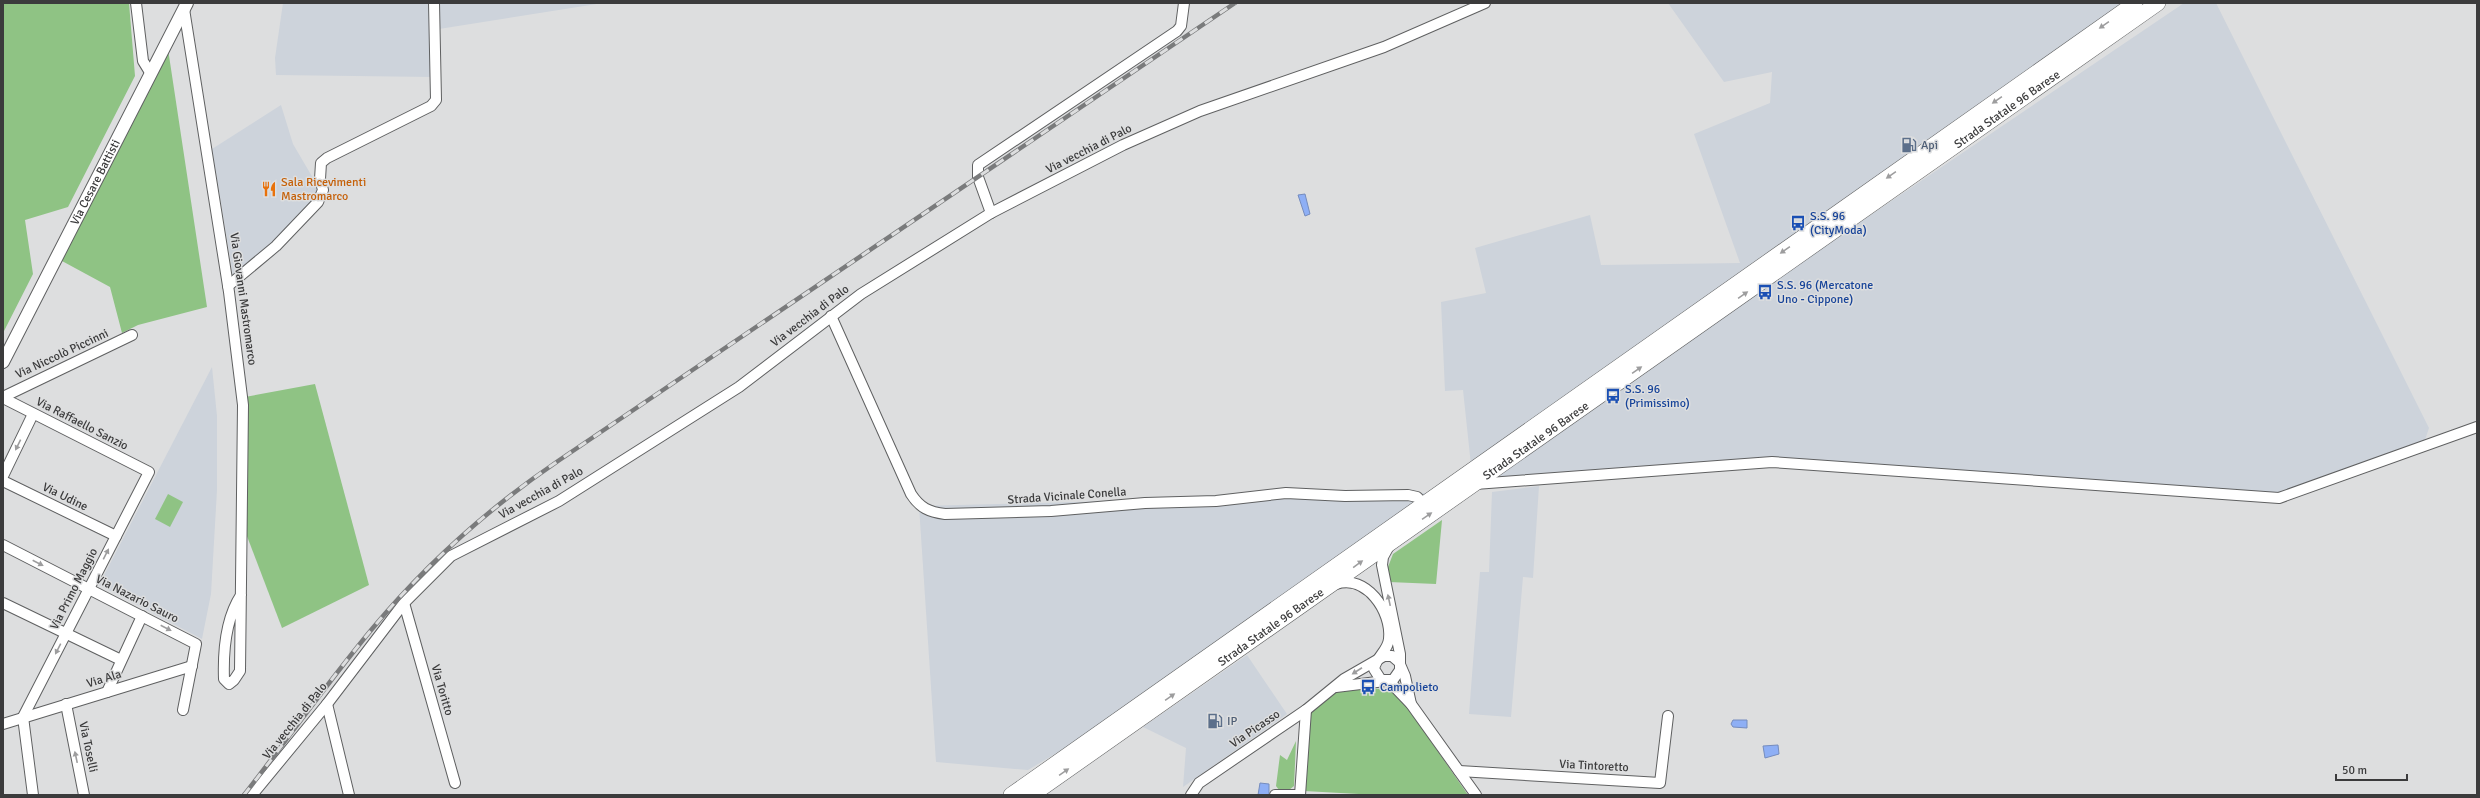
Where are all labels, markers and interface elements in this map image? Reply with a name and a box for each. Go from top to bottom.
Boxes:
one-way arrow [2098,21,2109,29]
street label: Strada Statale 96 Barese [1951,67,2063,152]
one-way arrow [1992,96,2003,104]
street label: Via vecchia di Palo [1044,121,1134,177]
fuel station icon: Api [1900,136,1918,154]
street label: Via Cesare Battisti [67,137,123,228]
place label: Api [1921,138,1938,153]
one-way arrow [1886,171,1896,179]
place label: Sala Ricevimenti Mastromarco [281,175,366,204]
restaurant icon: Sala Ricevimenti Mastromarco [260,180,278,198]
place label: S.S. 96 (CityModa) [1810,209,1867,238]
bus stop icon: S.S. 96 (CityModa) [1789,214,1807,232]
street label: Via Giovanni Mastromarco [226,232,260,366]
one-way arrow [1779,246,1790,254]
place label: S.S. 96 (Mercatone Uno - Cippone) [1777,278,1873,307]
street label: Via vecchia di Palo [768,282,852,350]
bus stop icon: S.S. 96 (Mercatone Uno - Cippone) [1756,283,1774,301]
one-way arrow [1738,291,1748,299]
street label: Via Niccolò Piccinni [13,326,111,382]
one-way arrow [1631,366,1642,374]
place label: S.S. 96 (Primissimo) [1625,382,1690,411]
bus stop icon: S.S. 96 (Primissimo) [1604,387,1622,405]
street label: Via Raffaello Sanzio [33,394,131,454]
street label: Strada Statale 96 Barese [1480,398,1592,483]
one-way arrow [15,440,21,451]
street label: Via vecchia di Palo [496,464,586,522]
street label: Via Udine [40,480,90,514]
street label: Strada Vicinale Conella [1007,484,1127,508]
one-way arrow [1422,512,1432,520]
street label: Via Primo Maggio [47,546,101,632]
one-way arrow [103,549,109,560]
one-way arrow [32,560,43,566]
one-way arrow [1353,560,1364,568]
street label: Via Nazario Sauro [93,572,181,626]
street label: Strada Statale 96 Barese [1215,585,1327,669]
one-way arrow [1385,594,1391,606]
one-way arrow [160,625,172,632]
one-way arrow [55,643,61,655]
street label: Via Toritto [428,663,456,717]
street label: Via Ala [85,667,123,691]
one-way arrow [1351,667,1363,674]
bus stop icon: Campolieto [1359,678,1377,696]
street label: Via vecchia di Palo [259,680,331,762]
place label: Campolieto [1380,680,1438,695]
one-way arrow [1165,694,1175,702]
street label: Via Picasso [1227,707,1283,751]
fuel station icon: IP [1206,712,1224,730]
place label: IP [1227,714,1238,729]
street label: Via Toselli [75,720,101,774]
one-way arrow [73,751,79,763]
scale bar [2336,756,2407,782]
street label: Via Tintoretto [1559,757,1629,775]
text: 50 m [2342,763,2367,778]
one-way arrow [1058,768,1069,777]

